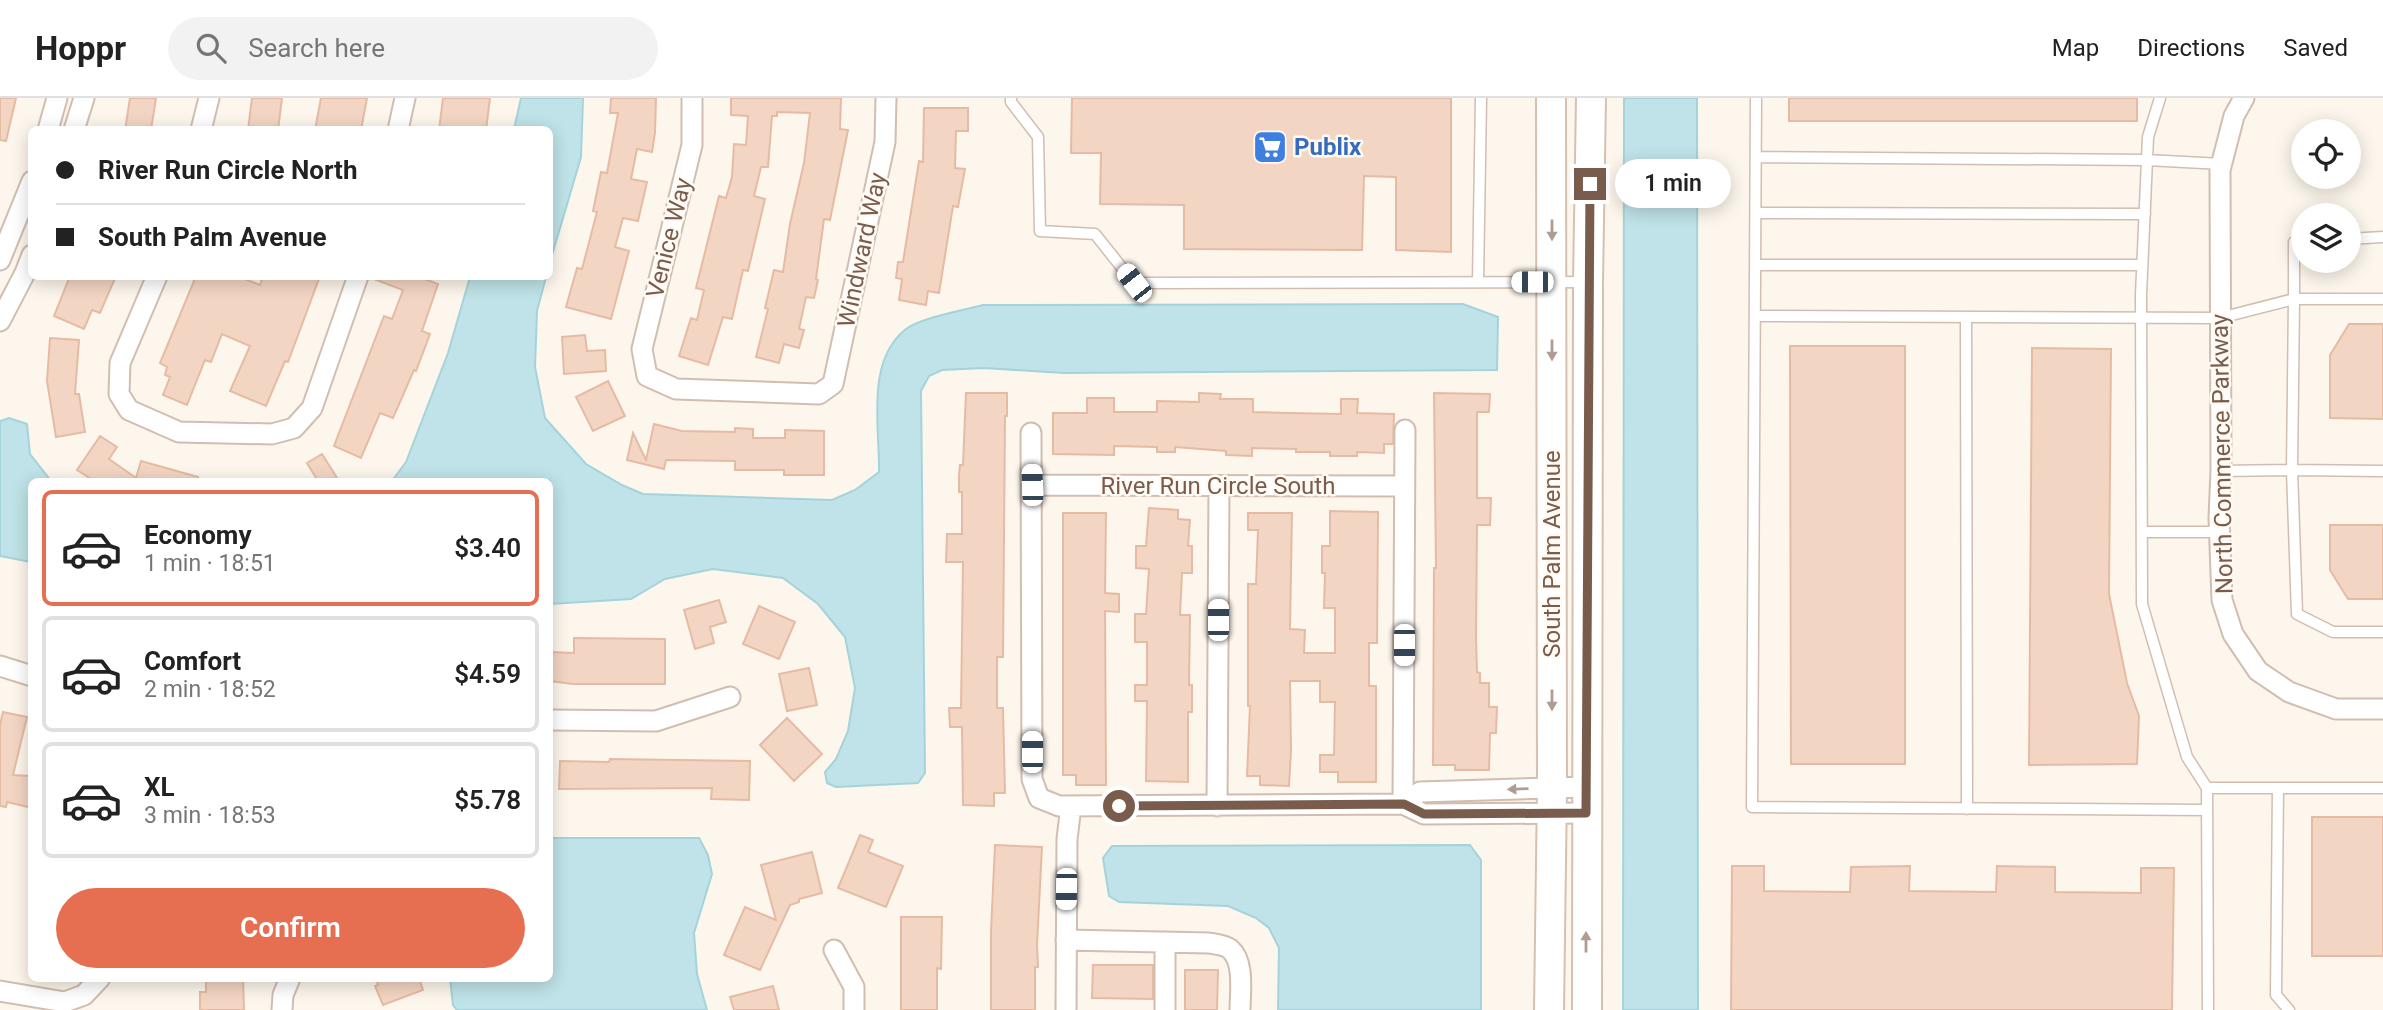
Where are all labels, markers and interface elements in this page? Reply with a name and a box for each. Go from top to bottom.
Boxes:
search box [168,17,658,80]
text: Hoppr [35,29,126,68]
icon: search [192,29,230,67]
text: Search here [248,33,385,63]
text: Map [2052,34,2099,62]
text: Directions [2137,34,2245,62]
text: Saved [2283,34,2348,62]
map controls [2291,119,2361,273]
button: locate [2291,119,2361,189]
supermarket icon: Publix [1251,128,1289,166]
place label: Publix [1294,133,1362,161]
text: River Run Circle North [98,155,357,185]
callout: 1 min [1614,160,1730,208]
route end [1574,168,1606,200]
street label: Windward Way [832,169,892,330]
text: 1 min [1644,170,1702,197]
street label: Venice Way [641,174,698,301]
button: layers [2291,203,2361,273]
one-way arrow [1546,219,1558,241]
text: South Palm Avenue [98,222,327,252]
car [1113,260,1156,306]
car [1512,272,1554,293]
street label: North Commerce Parkway [2206,313,2238,594]
one-way arrow [1546,339,1558,361]
street label: South Palm Avenue [1538,450,1566,658]
car [1021,464,1044,506]
street label: River Run Circle South [1101,472,1335,500]
icon: car [60,517,123,580]
text: Economy [144,520,251,550]
text: $3.40 [454,533,521,563]
text: 1 min · 18:51 [144,550,276,577]
car [1208,599,1229,641]
car [1394,624,1415,666]
icon: car [60,643,123,706]
text: Comfort [144,646,241,676]
text: $4.59 [454,659,521,689]
text: 2 min · 18:52 [144,676,276,703]
one-way arrow [1546,689,1558,711]
car [1022,731,1043,773]
icon: car [60,769,123,832]
text: XL [144,772,175,802]
one-way arrow [1507,784,1529,795]
text: $5.78 [454,785,521,815]
route start [1103,790,1135,822]
text: 3 min · 18:53 [144,802,276,829]
car [1056,868,1077,910]
button: Confirm [56,888,525,968]
one-way arrow [1580,931,1592,953]

